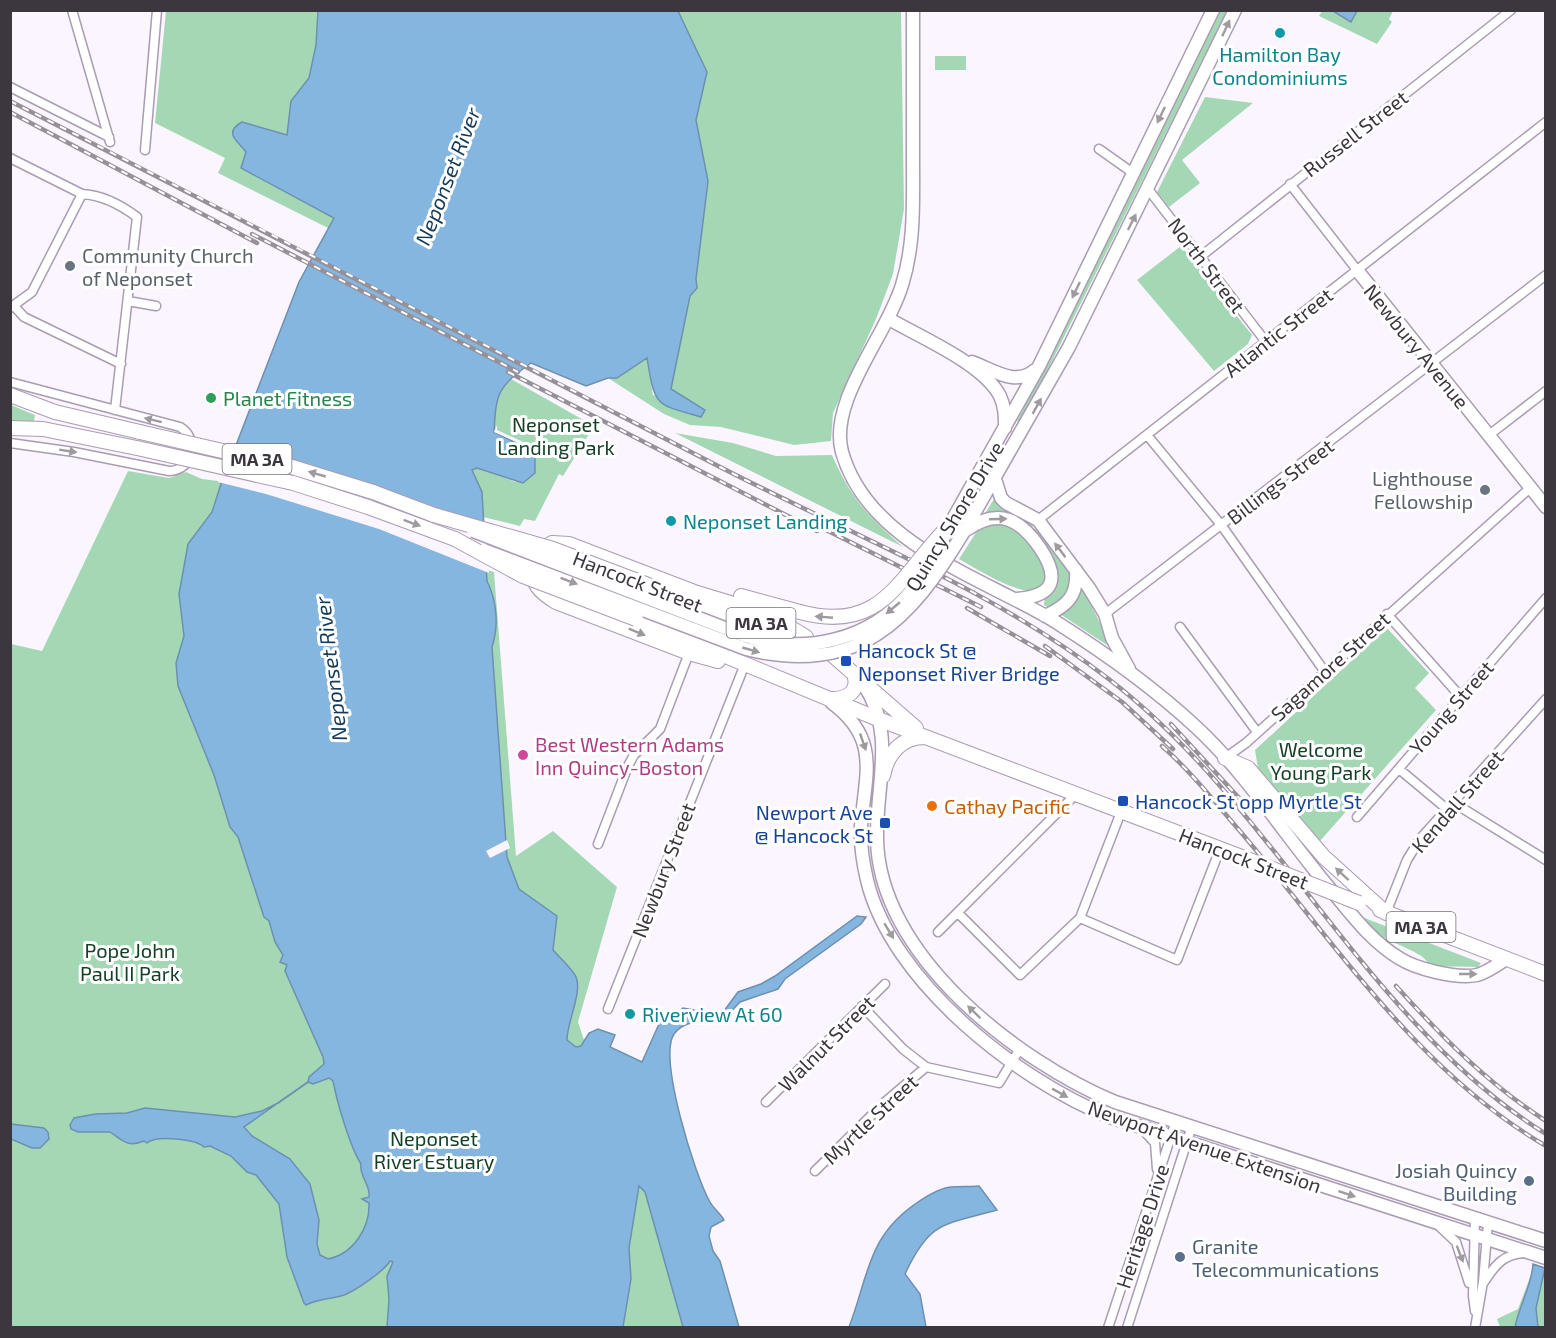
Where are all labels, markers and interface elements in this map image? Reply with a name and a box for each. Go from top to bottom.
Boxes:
one-way arrow [1222,20,1231,37]
marker: Hamilton Bay Condominiums [1273,26,1287,40]
place label: Hamilton Bay Condominiums [1212,42,1348,89]
street label: Russell Street [1298,84,1412,181]
water label: Neponset River [409,103,485,248]
one-way arrow [1157,106,1167,124]
street label: North Street [1163,213,1251,318]
one-way arrow [1127,214,1136,231]
place label: Community Church of Neponset [82,243,254,290]
marker: Community Church of Neponset [63,259,77,273]
street label: Newbury Avenue [1359,279,1475,413]
one-way arrow [1071,282,1081,299]
street label: Atlantic Street [1219,282,1337,382]
place label: Planet Fitness [223,386,352,410]
marker: Planet Fitness [204,391,218,405]
one-way arrow [1032,397,1042,414]
park label: Neponset Landing Park [497,412,615,459]
one-way arrow [144,414,162,424]
street label: Billings Street [1222,433,1338,529]
street label: Quincy Shore Drive [900,437,1008,595]
road number: MA 3A [222,444,292,474]
one-way arrow [59,447,78,456]
place label: Lighthouse Fellowship [1372,466,1473,513]
one-way arrow [308,469,326,478]
marker: Lighthouse Fellowship [1478,483,1492,497]
place label: Neponset Landing [683,509,847,533]
marker: Neponset Landing [664,514,678,528]
one-way arrow [989,515,1008,524]
one-way arrow [403,518,421,528]
one-way arrow [1054,542,1066,558]
street label: Hancock Street [570,545,706,617]
one-way arrow [560,577,578,587]
water label: Neponset River [309,595,351,743]
one-way arrow [885,602,901,615]
street label: Sagamore Street [1266,606,1395,726]
road number: MA 3A [726,608,795,638]
one-way arrow [814,612,833,622]
one-way arrow [628,628,646,637]
place label: Hancock St @ Neponset River Bridge [858,638,1060,685]
one-way arrow [743,646,761,655]
marker: Hancock St @ Neponset River Bridge [839,654,853,668]
street label: Young Street [1404,655,1498,759]
place label: Best Western Adams Inn Quincy-Boston [535,732,724,779]
one-way arrow [859,733,869,751]
park label: Welcome Young Park [1271,737,1371,784]
street label: Kendall Street [1406,745,1508,857]
marker: Best Western Adams Inn Quincy-Boston [516,748,530,762]
place label: Hancock St opp Myrtle St [1135,789,1362,813]
place label: Cathay Pacific [944,794,1071,818]
marker: Hancock St opp Myrtle St [1116,794,1130,808]
street label: Newbury Street [626,799,700,941]
marker: Cathay Pacific [925,799,939,813]
place label: Newport Ave @ Hancock St [754,800,873,847]
marker: Newport Ave @ Hancock St [878,816,892,830]
street label: Hancock Street [1176,822,1312,894]
one-way arrow [1335,867,1350,881]
road number: MA 3A [1386,912,1456,942]
one-way arrow [884,923,895,939]
park label: Pope John Paul II Park [80,938,180,985]
one-way arrow [1459,969,1478,979]
street label: Walnut Street [773,990,879,1096]
place label: Riverview At 60 [642,1002,783,1026]
one-way arrow [967,1005,982,1019]
marker: Riverview At 60 [623,1007,637,1021]
street label: Myrtle Street [818,1069,923,1169]
one-way arrow [1052,1088,1069,1098]
street label: Newport Avenue Extension [1085,1095,1325,1197]
park label: Neponset River Estuary [374,1126,495,1173]
place label: Josiah Quincy Building [1395,1158,1517,1205]
street label: Heritage Drive [1111,1161,1173,1291]
marker: Josiah Quincy Building [1522,1174,1536,1188]
one-way arrow [1338,1189,1356,1199]
place label: Granite Telecommunications [1192,1234,1379,1281]
one-way arrow [1456,1245,1465,1263]
marker: Granite Telecommunications [1173,1250,1187,1264]

